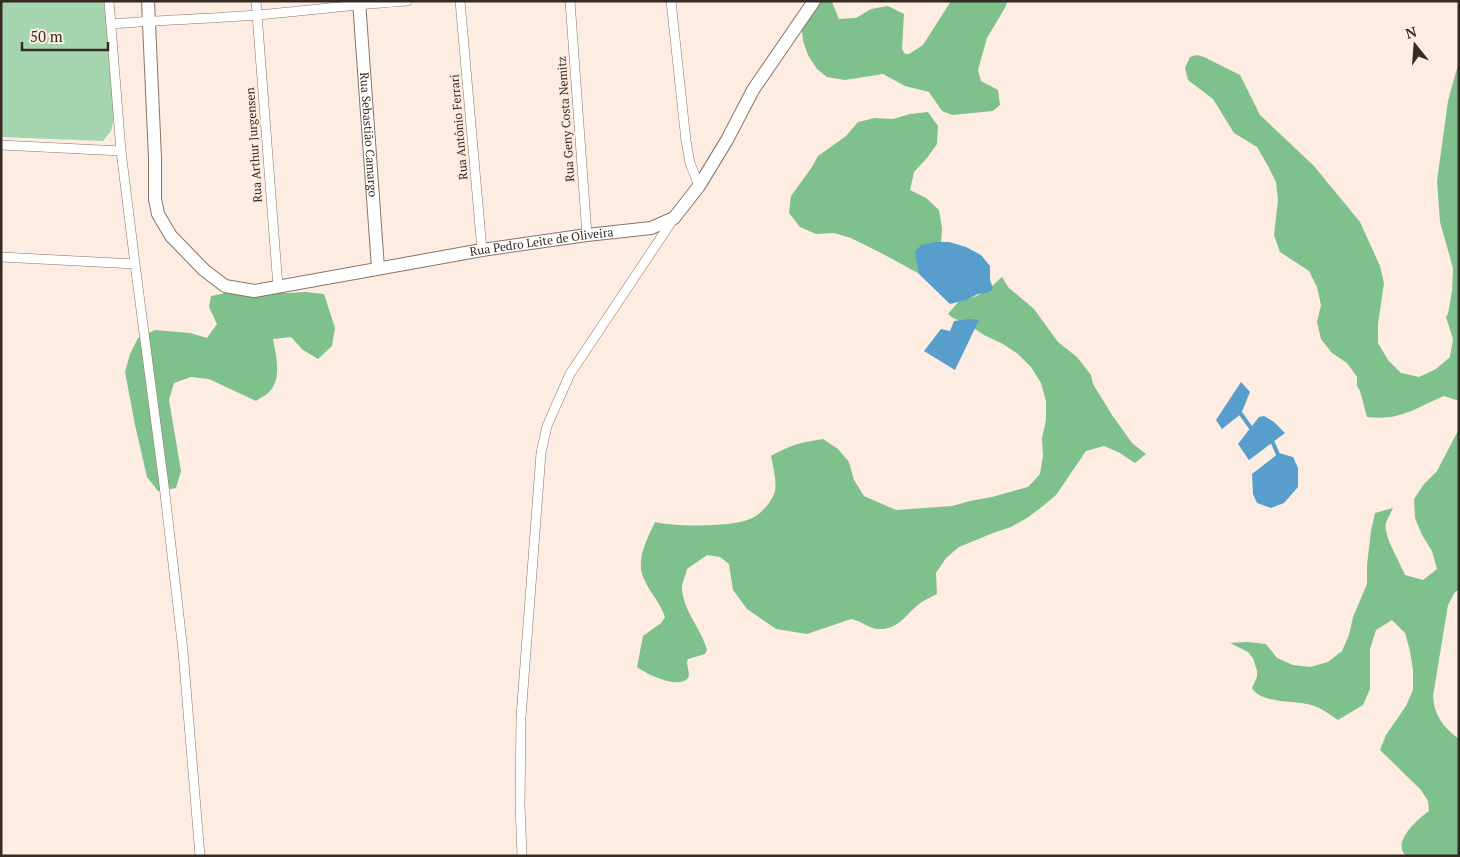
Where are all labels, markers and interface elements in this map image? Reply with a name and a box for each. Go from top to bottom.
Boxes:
scale bar [22,20,109,52]
north arrow [1390,20,1440,70]
text: N [1403,21,1419,43]
text: 50 m [30,26,63,46]
street label: Rua Geny Costa Nemitz [554,56,577,182]
street label: Rua Sebastião Camargo [357,72,381,198]
street label: Rua Antônio Ferrari [446,73,471,181]
street label: Rua Arthur Jurgensen [242,87,265,203]
street label: Rua Pedro Leite de Oliveira [468,224,614,259]

